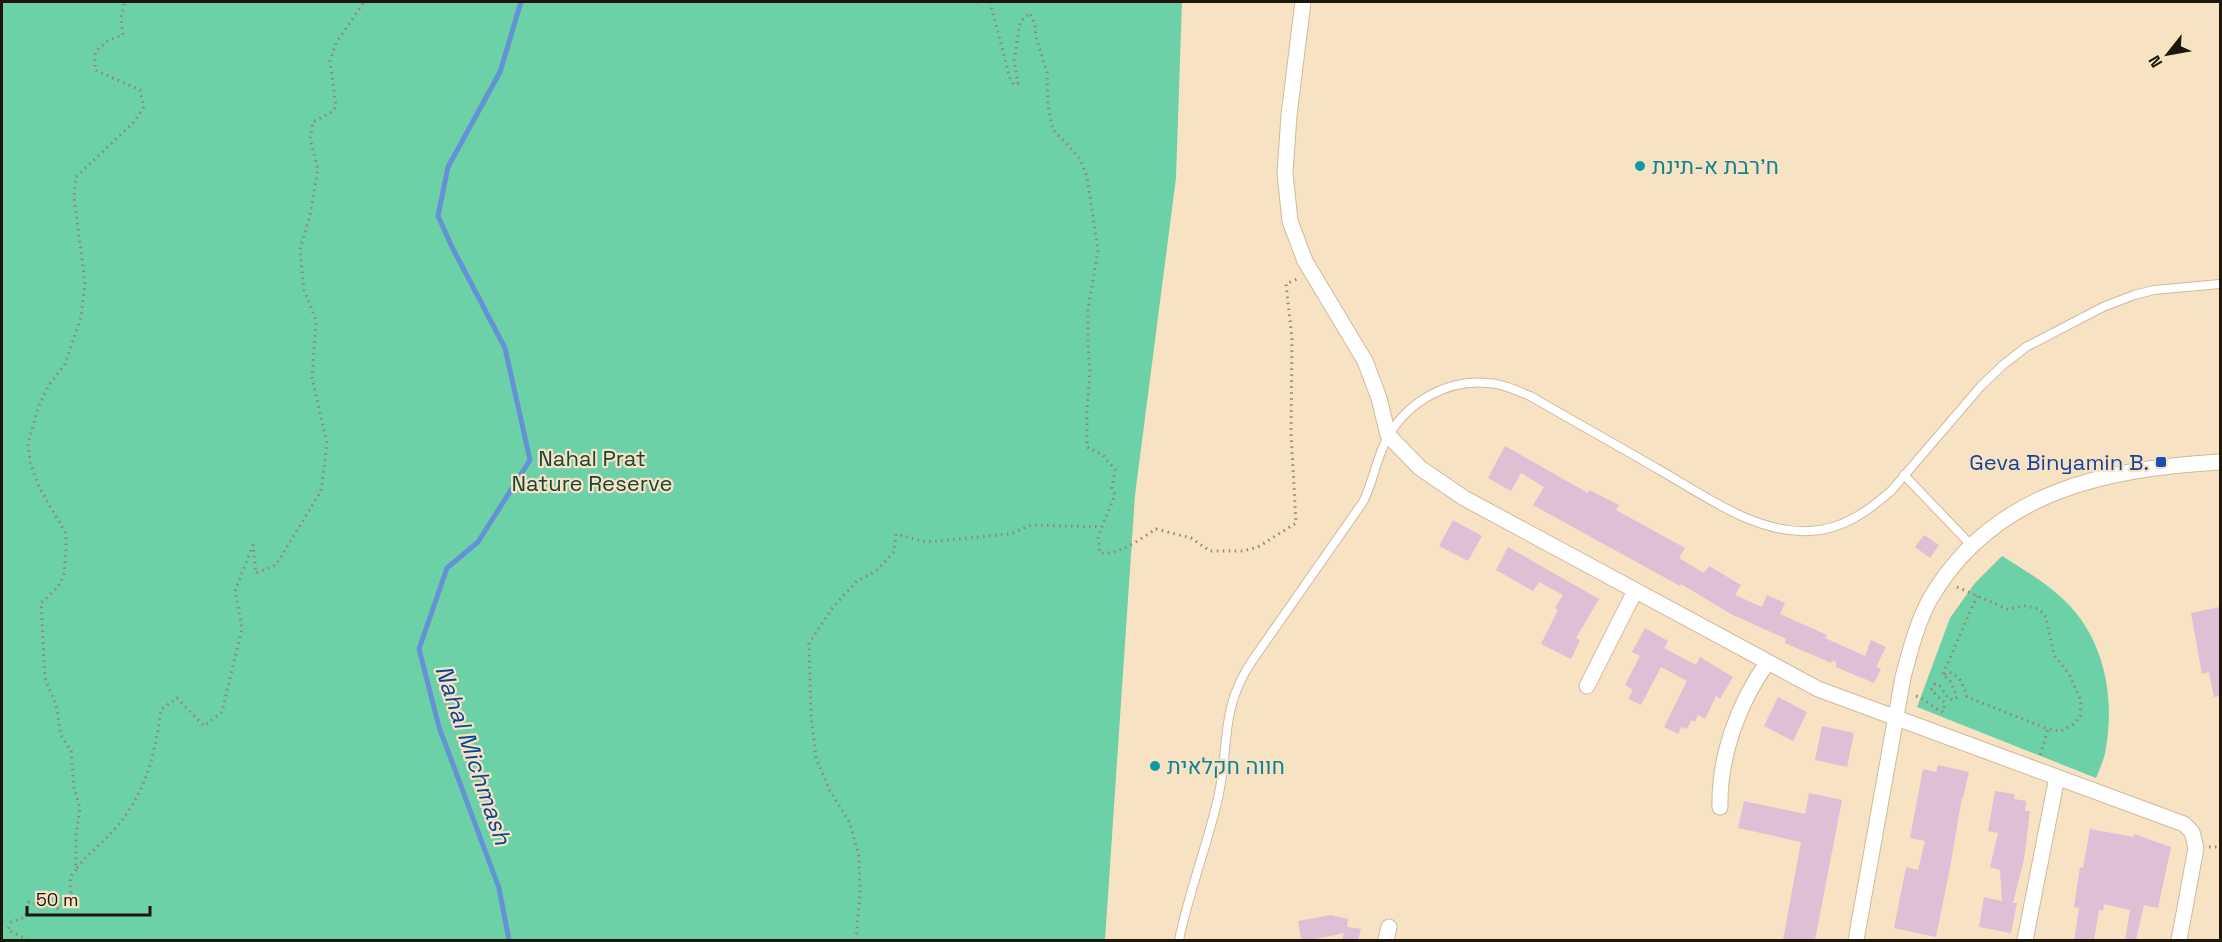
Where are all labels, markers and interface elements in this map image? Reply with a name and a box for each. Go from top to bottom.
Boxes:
north arrow [2138,24,2198,84]
text: N [2144,51,2167,71]
place label: ח'רבת א-תינת [1652,152,1779,180]
marker: ח'רבת א-תינת [1633,159,1647,173]
park label: Nahal Prat Nature Reserve [512,444,672,497]
place label: Geva Binyamin B. [1969,448,2149,476]
marker: Geva Binyamin B. [2154,455,2168,469]
water label: Nahal Michmash [428,661,519,850]
place label: חווה חקלאית [1167,752,1285,780]
marker: חווה חקלאית [1148,759,1162,773]
scale bar [27,879,150,917]
text: 50 m [36,888,78,911]

